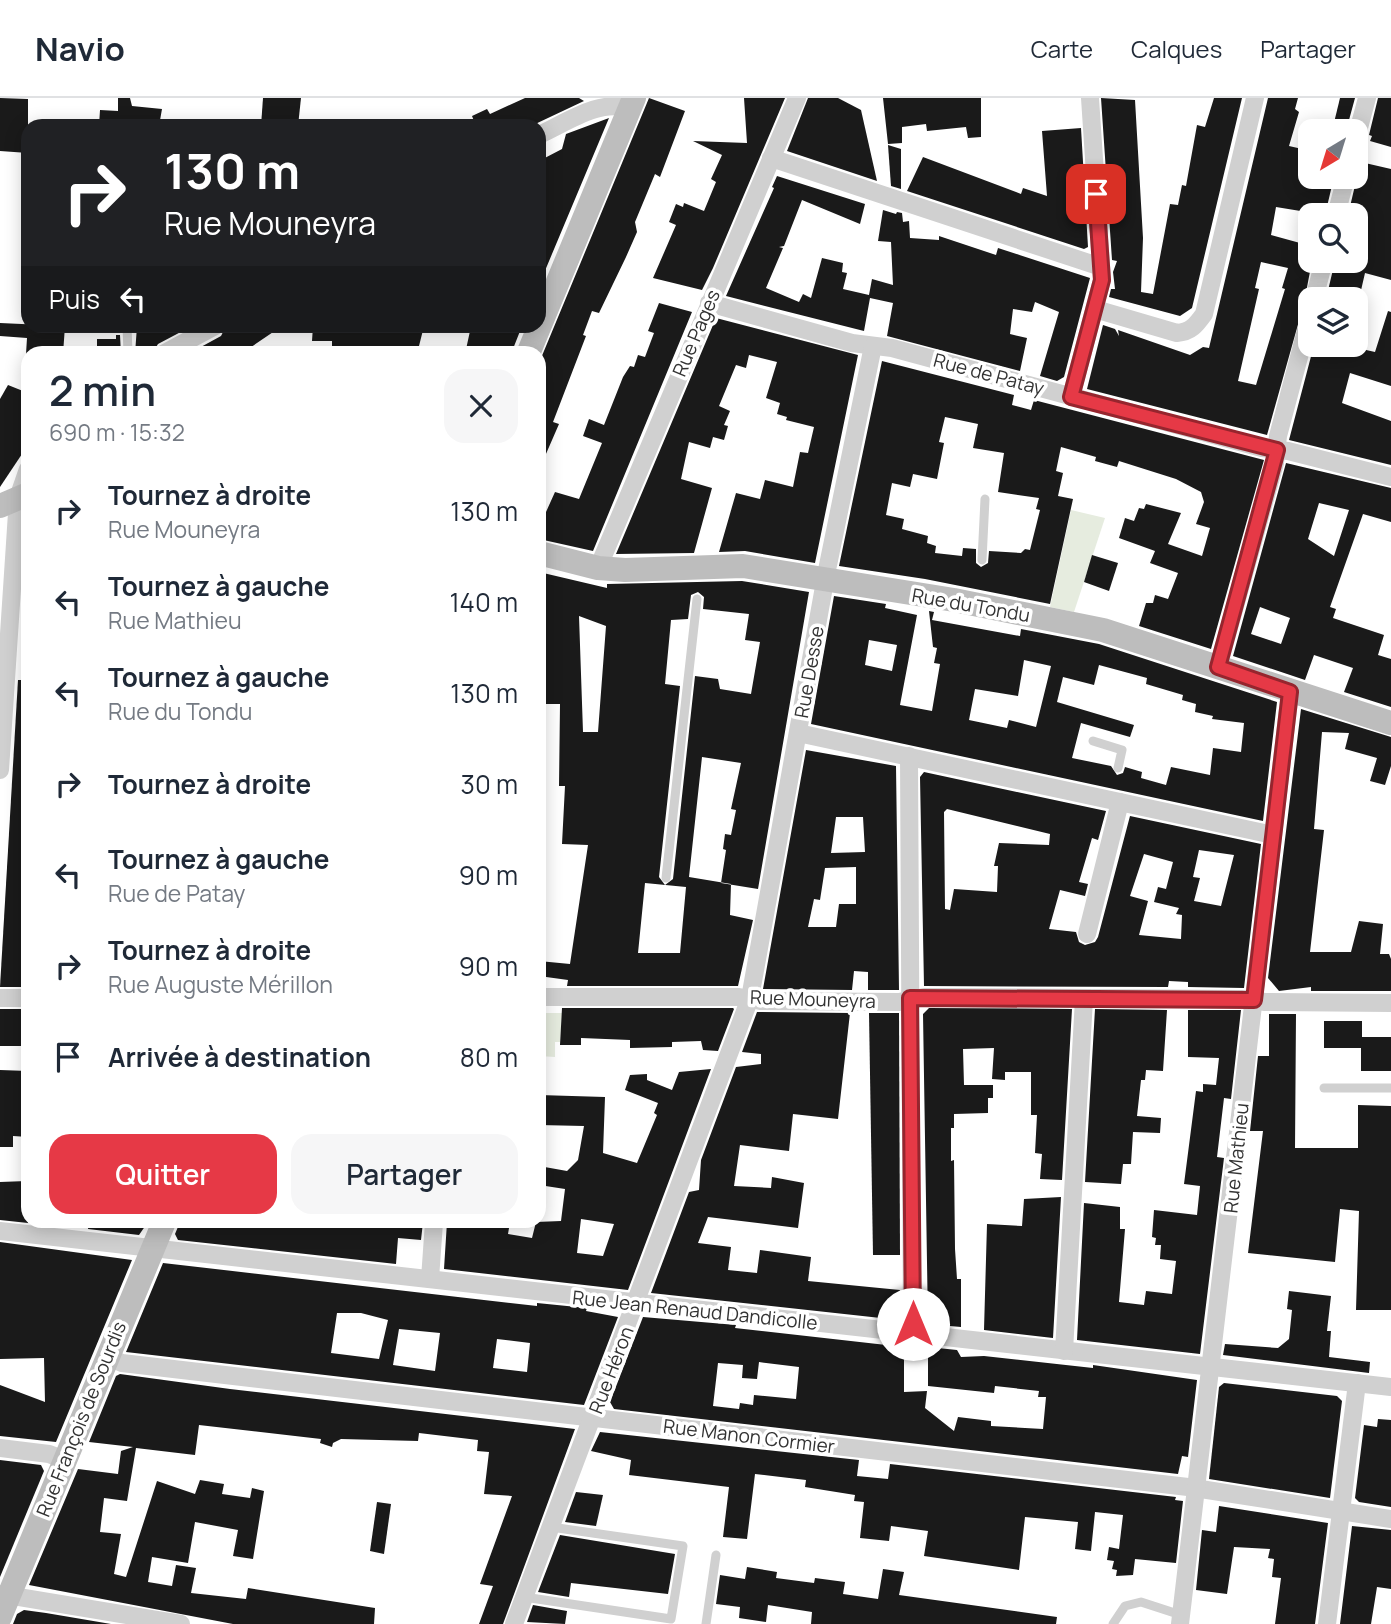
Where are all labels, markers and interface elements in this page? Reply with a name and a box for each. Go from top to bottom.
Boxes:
text: Navio [35,26,125,71]
text: Carte [1031,32,1093,65]
text: Calques [1131,32,1222,65]
text: Partager [1260,32,1356,65]
north arrow [1298,119,1368,189]
map controls [1298,119,1368,357]
text: 130 m [164,137,300,204]
icon: right [49,147,140,238]
pin [1066,164,1126,224]
icon: arrive [1077,175,1115,213]
text: Rue Mouneyra [164,201,376,245]
button: search [1298,203,1368,273]
icon: left [114,280,152,318]
text: Puis [49,281,100,317]
street label: Rue Pages [666,286,726,380]
button: layers [1298,287,1368,357]
street label: Rue de Patay [931,347,1047,401]
text: 2 min [49,361,156,419]
button: close [444,369,518,443]
text: 690 m · 15:32 [49,416,185,448]
text: Tournez à droite [108,477,311,513]
icon: right [49,492,87,530]
text: 130 m [450,493,518,529]
text: Rue Mouneyra [108,513,260,545]
text: Tournez à gauche [108,568,329,604]
street label: Rue du Tondu [910,582,1032,628]
icon: left [49,583,87,621]
text: 140 m [449,584,518,620]
text: Rue Mathieu [108,604,242,636]
street label: Rue Desse [788,624,830,720]
text: Tournez à gauche [108,659,329,695]
icon: left [49,674,87,712]
text: 130 m [450,675,518,711]
text: Rue du Tondu [108,695,252,727]
icon: right [49,765,87,803]
text: Tournez à droite [108,766,311,802]
text: 30 m [461,766,518,802]
text: Tournez à gauche [108,841,329,877]
icon: left [49,856,87,894]
text: 90 m [459,857,518,893]
text: Rue de Patay [108,877,245,909]
text: Tournez à droite [108,932,311,968]
icon: right [49,947,87,985]
text: 90 m [459,948,518,984]
text: Rue Auguste Mérillon [108,968,333,1000]
street label: Rue Mouneyra [750,984,876,1014]
icon: arrive [49,1038,87,1076]
text: Arrivée à destination [108,1039,371,1075]
text: 80 m [460,1039,518,1075]
street label: Rue Mathieu [1217,1102,1255,1214]
button: Quitter [49,1134,277,1214]
button: Partager [291,1134,518,1214]
street label: Rue Jean Renaud Dandicolle [571,1284,819,1336]
position arrow [876,1287,950,1361]
street label: Rue François de Sourdis [30,1318,132,1520]
street label: Rue Héron [582,1323,640,1417]
street label: Rue Manon Cormier [662,1413,836,1459]

